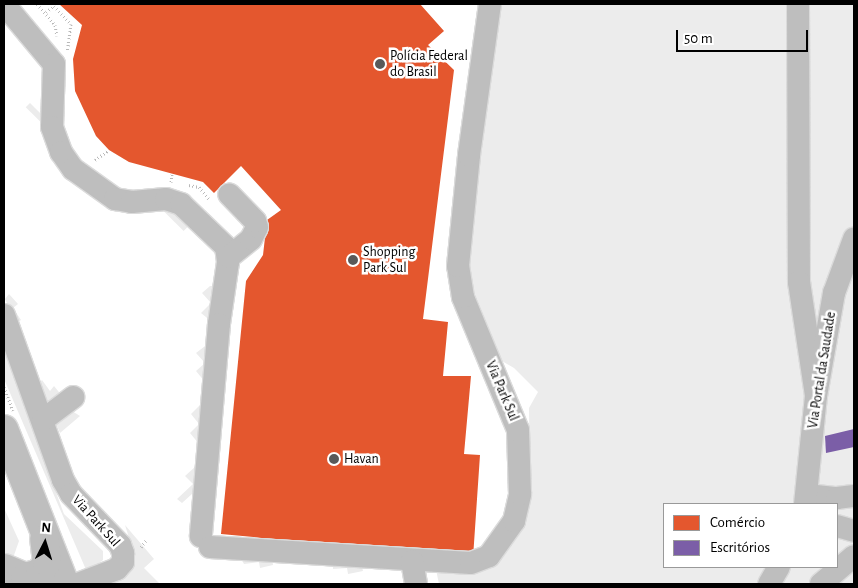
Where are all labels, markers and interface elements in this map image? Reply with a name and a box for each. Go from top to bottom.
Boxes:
scale bar [678,20,810,52]
text: 50 m [684,31,713,46]
place label: Polícia Federal do Brasil [390,48,468,80]
marker: Polícia Federal do Brasil [374,58,386,70]
place label: Shopping Park Sul [363,244,415,276]
marker: Shopping Park Sul [347,254,359,266]
street label: Via Portal da Saudade [804,310,840,430]
street label: Via Park Sul [482,358,522,424]
place label: Havan [344,451,379,467]
marker: Havan [328,453,340,465]
street label: Via Park Sul [68,492,124,550]
legend [663,503,838,568]
text: Comércio [710,515,765,530]
north arrow [20,518,70,568]
text: N [41,521,52,535]
text: Escritórios [710,540,770,555]

